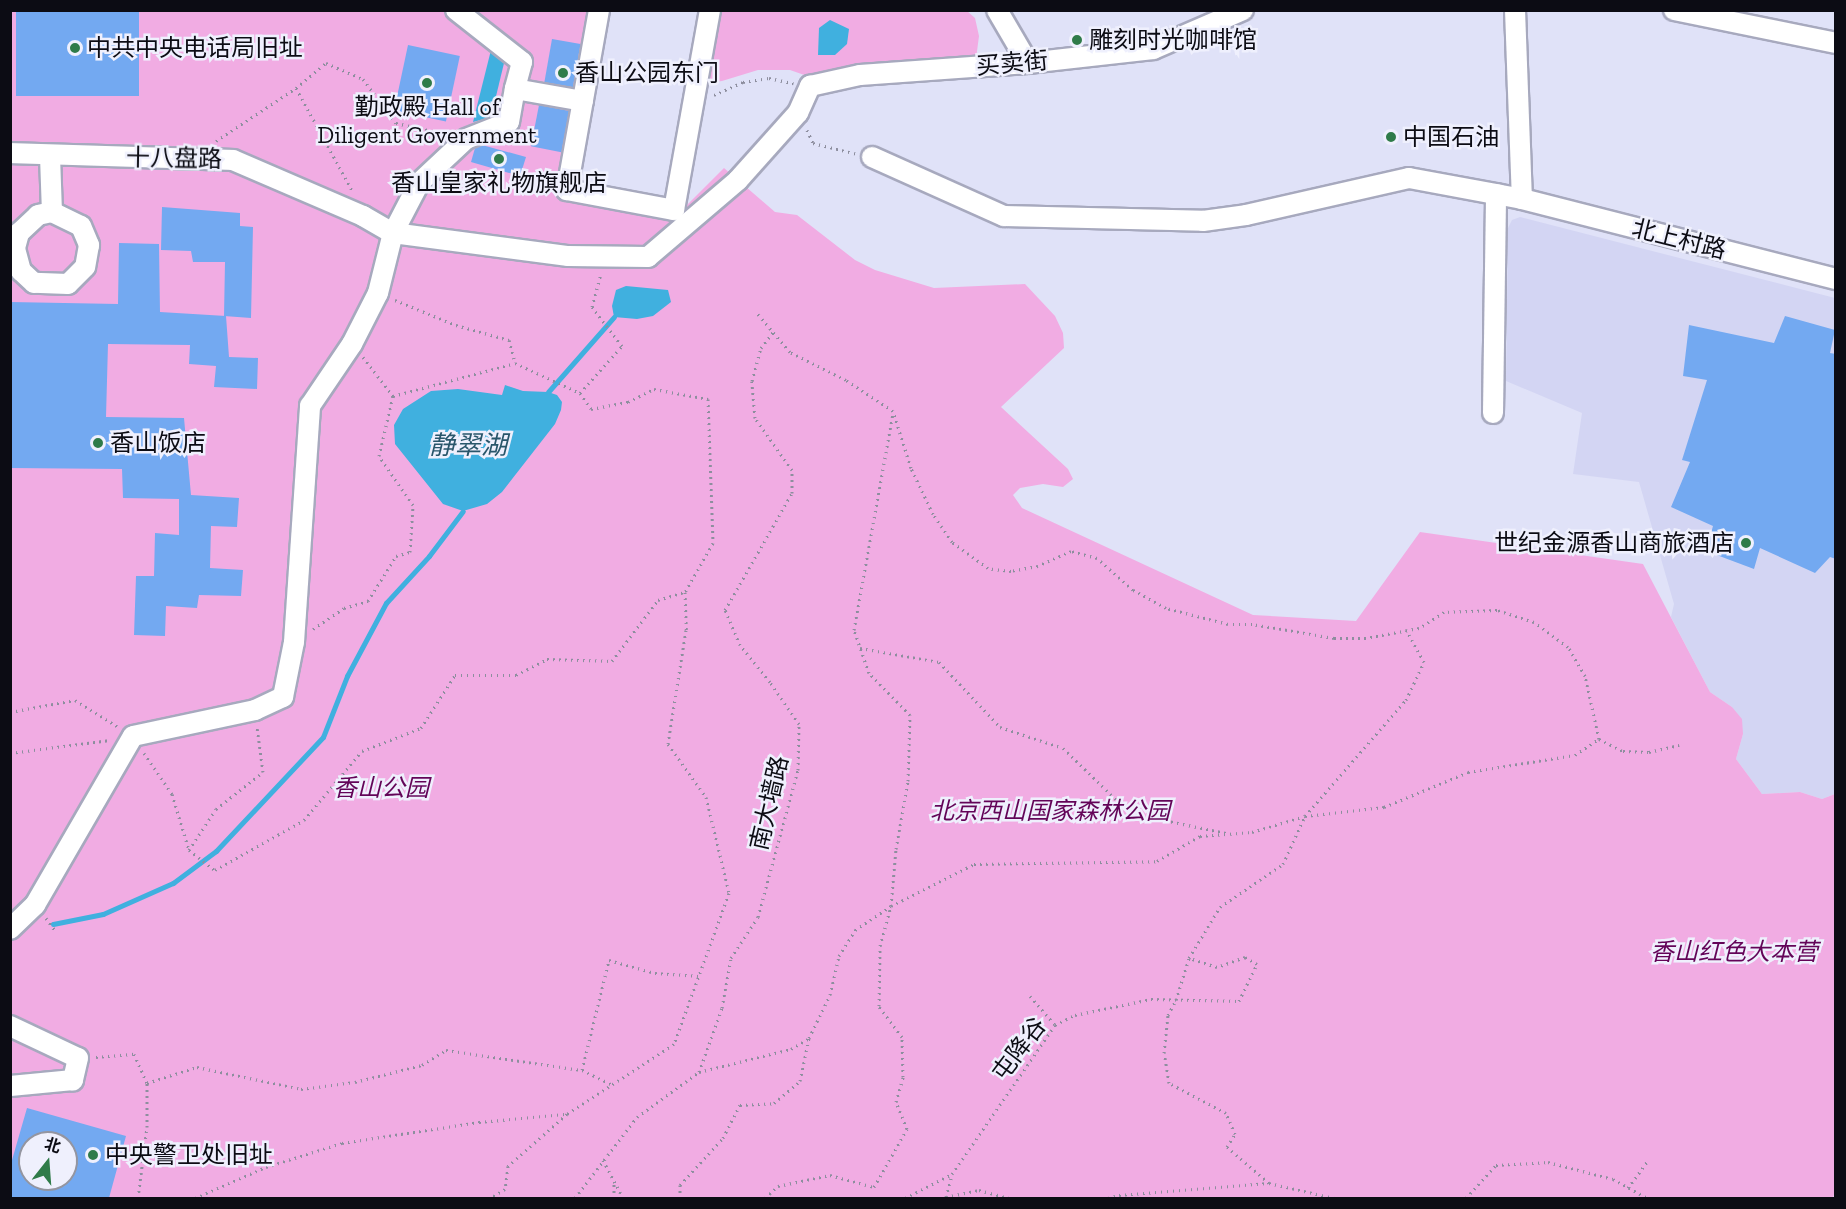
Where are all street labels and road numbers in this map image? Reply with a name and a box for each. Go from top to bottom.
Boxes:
street label: 买卖街 [975,46,1049,80]
street label: 十八盘路 [126,143,222,173]
street label: 北上村路 [1629,213,1729,265]
street label: 南大墙路 [744,753,794,853]
street label: 屯降谷 [986,1012,1052,1086]

